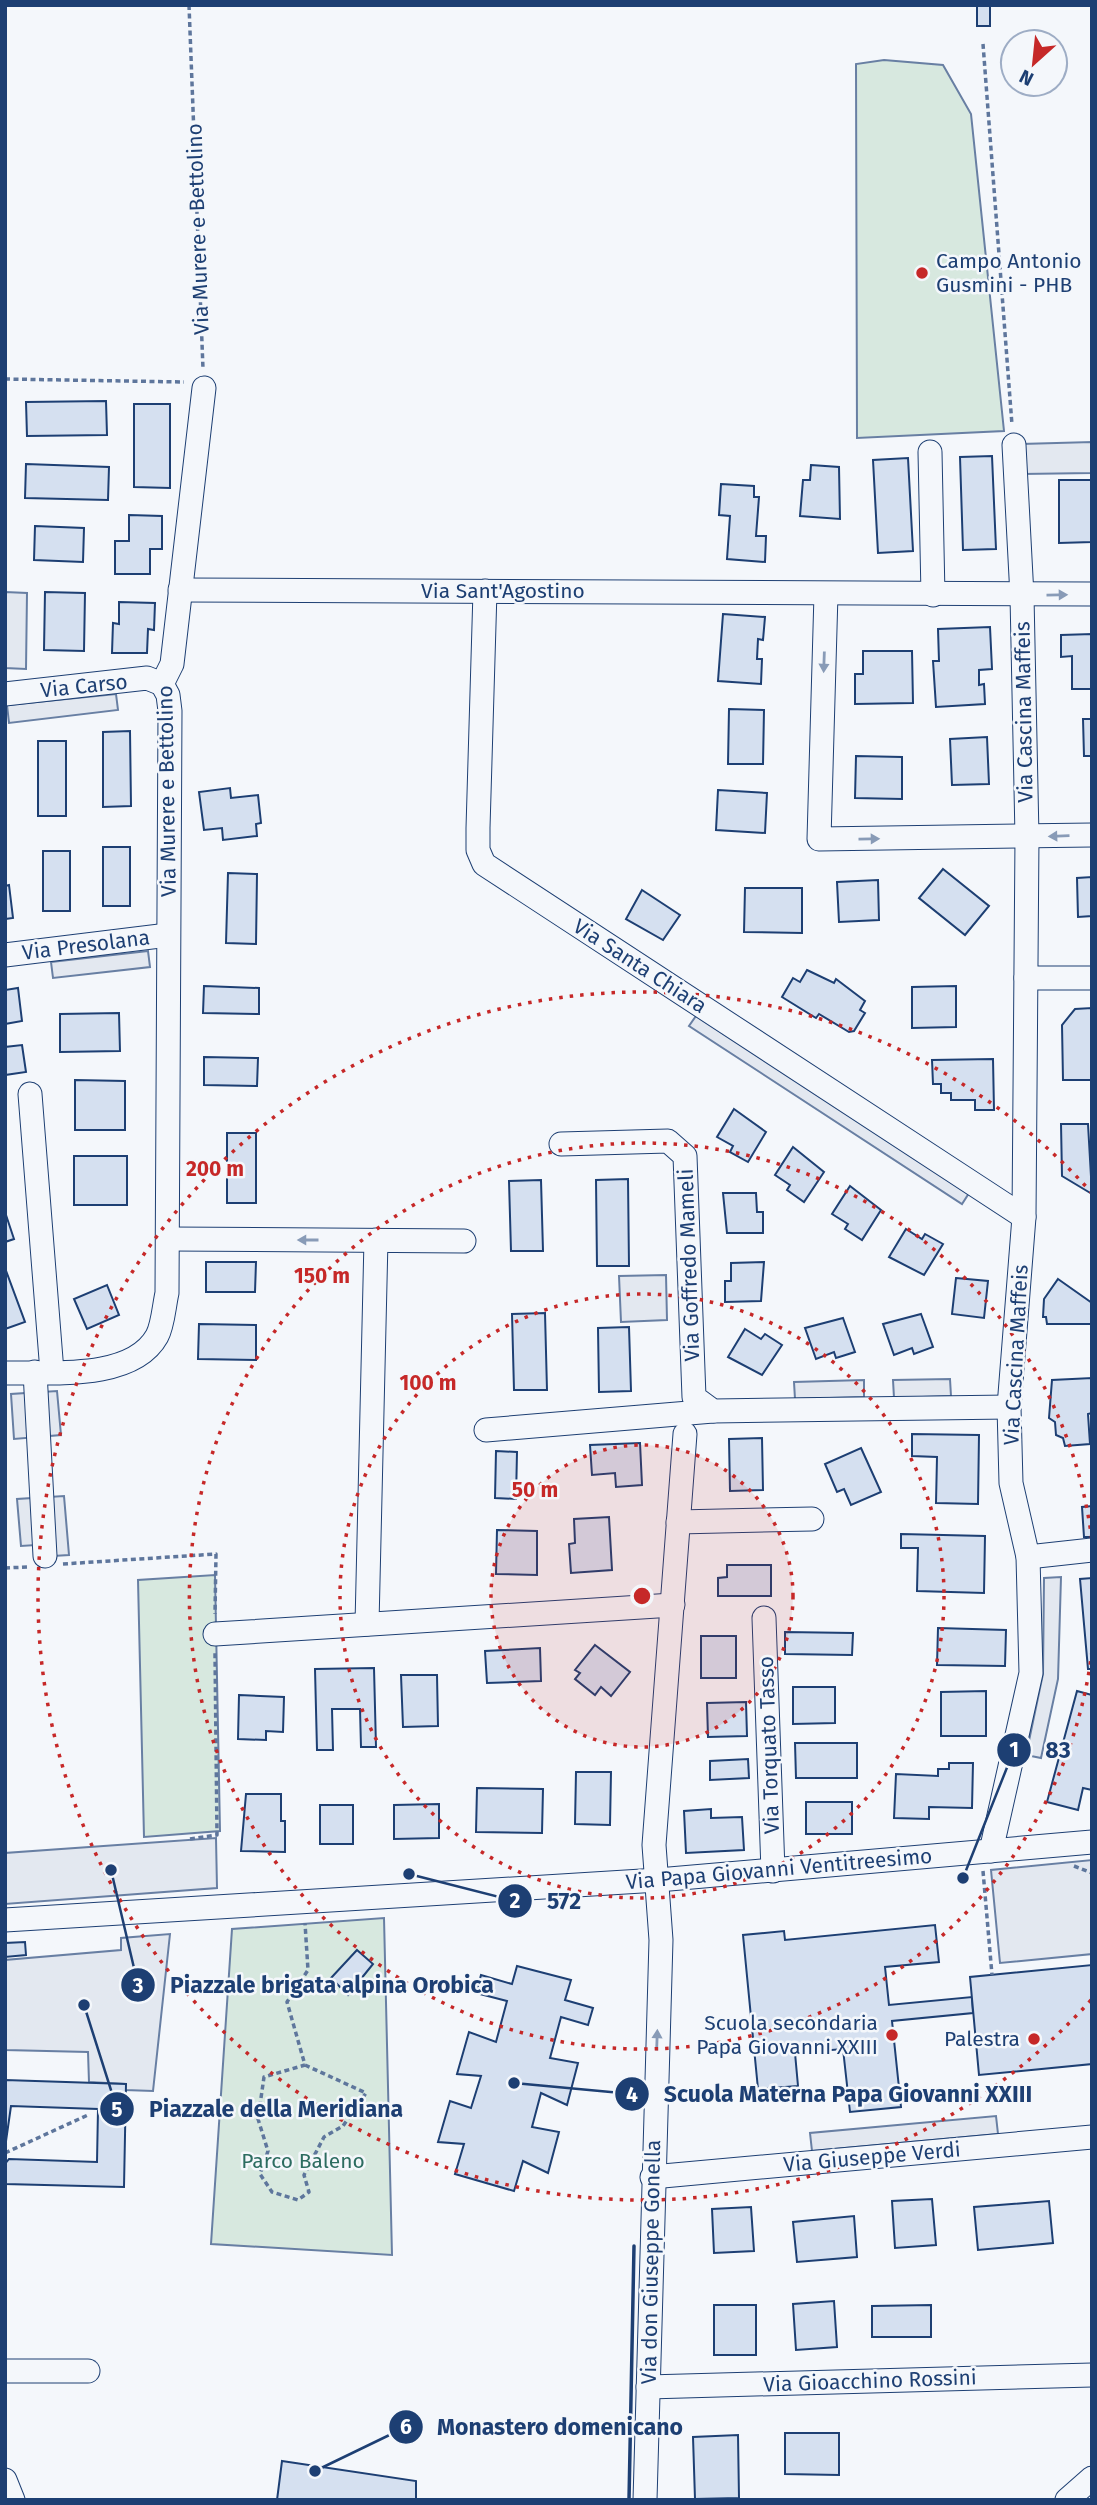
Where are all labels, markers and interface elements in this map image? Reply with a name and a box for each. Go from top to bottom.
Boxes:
north arrow [999,28,1069,98]
text: N [1016,65,1037,91]
street label: Via Murere e Bettolino [181,123,215,335]
place label: Campo Antonio Gusmini - PHB [936,248,1082,298]
marker: Campo Antonio Gusmini - PHB [914,265,930,281]
street label: Via Sant'Agostino [421,578,585,604]
one-way arrow [1046,589,1068,601]
street label: Via Cascina Maffeis [1009,621,1039,803]
one-way arrow [818,652,829,674]
street label: Via Carso [39,669,129,703]
street label: Via Murere e Bettolino [152,685,182,897]
one-way arrow [1048,831,1070,842]
one-way arrow [858,833,880,845]
street label: Via Santa Chiara [568,913,712,1019]
street label: Via Presolana [21,924,151,966]
text: 200 m [186,1156,244,1182]
street label: Via Goffredo Mameli [673,1168,705,1362]
one-way arrow [297,1234,319,1246]
text: 150 m [294,1263,350,1289]
street label: Via Cascina Maffeis [998,1264,1034,1446]
text: 100 m [399,1370,457,1396]
text: 50 m [512,1477,558,1503]
centre of rings [630,1584,654,1608]
street label: Via Torquato Tasso [753,1656,785,1834]
callout: 83 [996,1728,1085,1772]
text: 83 [1045,1736,1071,1764]
text: 1 [1009,1737,1019,1763]
street label: Via Papa Giovanni Ventitreesimo [625,1843,933,1895]
callout: 572 [498,1879,595,1923]
text: 572 [547,1887,581,1915]
text: 2 [510,1888,521,1914]
callout: Piazzale brigata alpina Orobica [121,1963,508,2007]
text: Piazzale brigata alpina Orobica [170,1971,494,1999]
text: 3 [132,1973,144,1999]
place label: Scuola secondaria Papa Giovanni XXIII [696,2010,878,2060]
place label: Palestra [944,2026,1020,2052]
marker: Scuola secondaria Papa Giovanni XXIII [884,2027,900,2043]
one-way arrow [652,2028,663,2050]
marker: Palestra [1026,2031,1042,2047]
callout: Scuola Materna Papa Giovanni XXIII [615,2072,1046,2116]
text: Scuola Materna Papa Giovanni XXIII [664,2080,1032,2108]
text: 4 [626,2082,638,2108]
callout: Piazzale della Meridiana [99,2087,417,2131]
text: Piazzale della Meridiana [149,2095,403,2123]
text: 5 [111,2097,123,2123]
street label: Via Giuseppe Verdi [782,2136,962,2178]
street label: Via don Giuseppe Gonella [636,2139,666,2385]
park label: Parco Baleno [241,2148,365,2174]
street label: Via Gioacchino Rossini [763,2364,977,2398]
callout: Monastero domenicano [388,2405,697,2449]
text: Monastero domenicano [437,2413,683,2441]
text: 6 [400,2414,412,2440]

